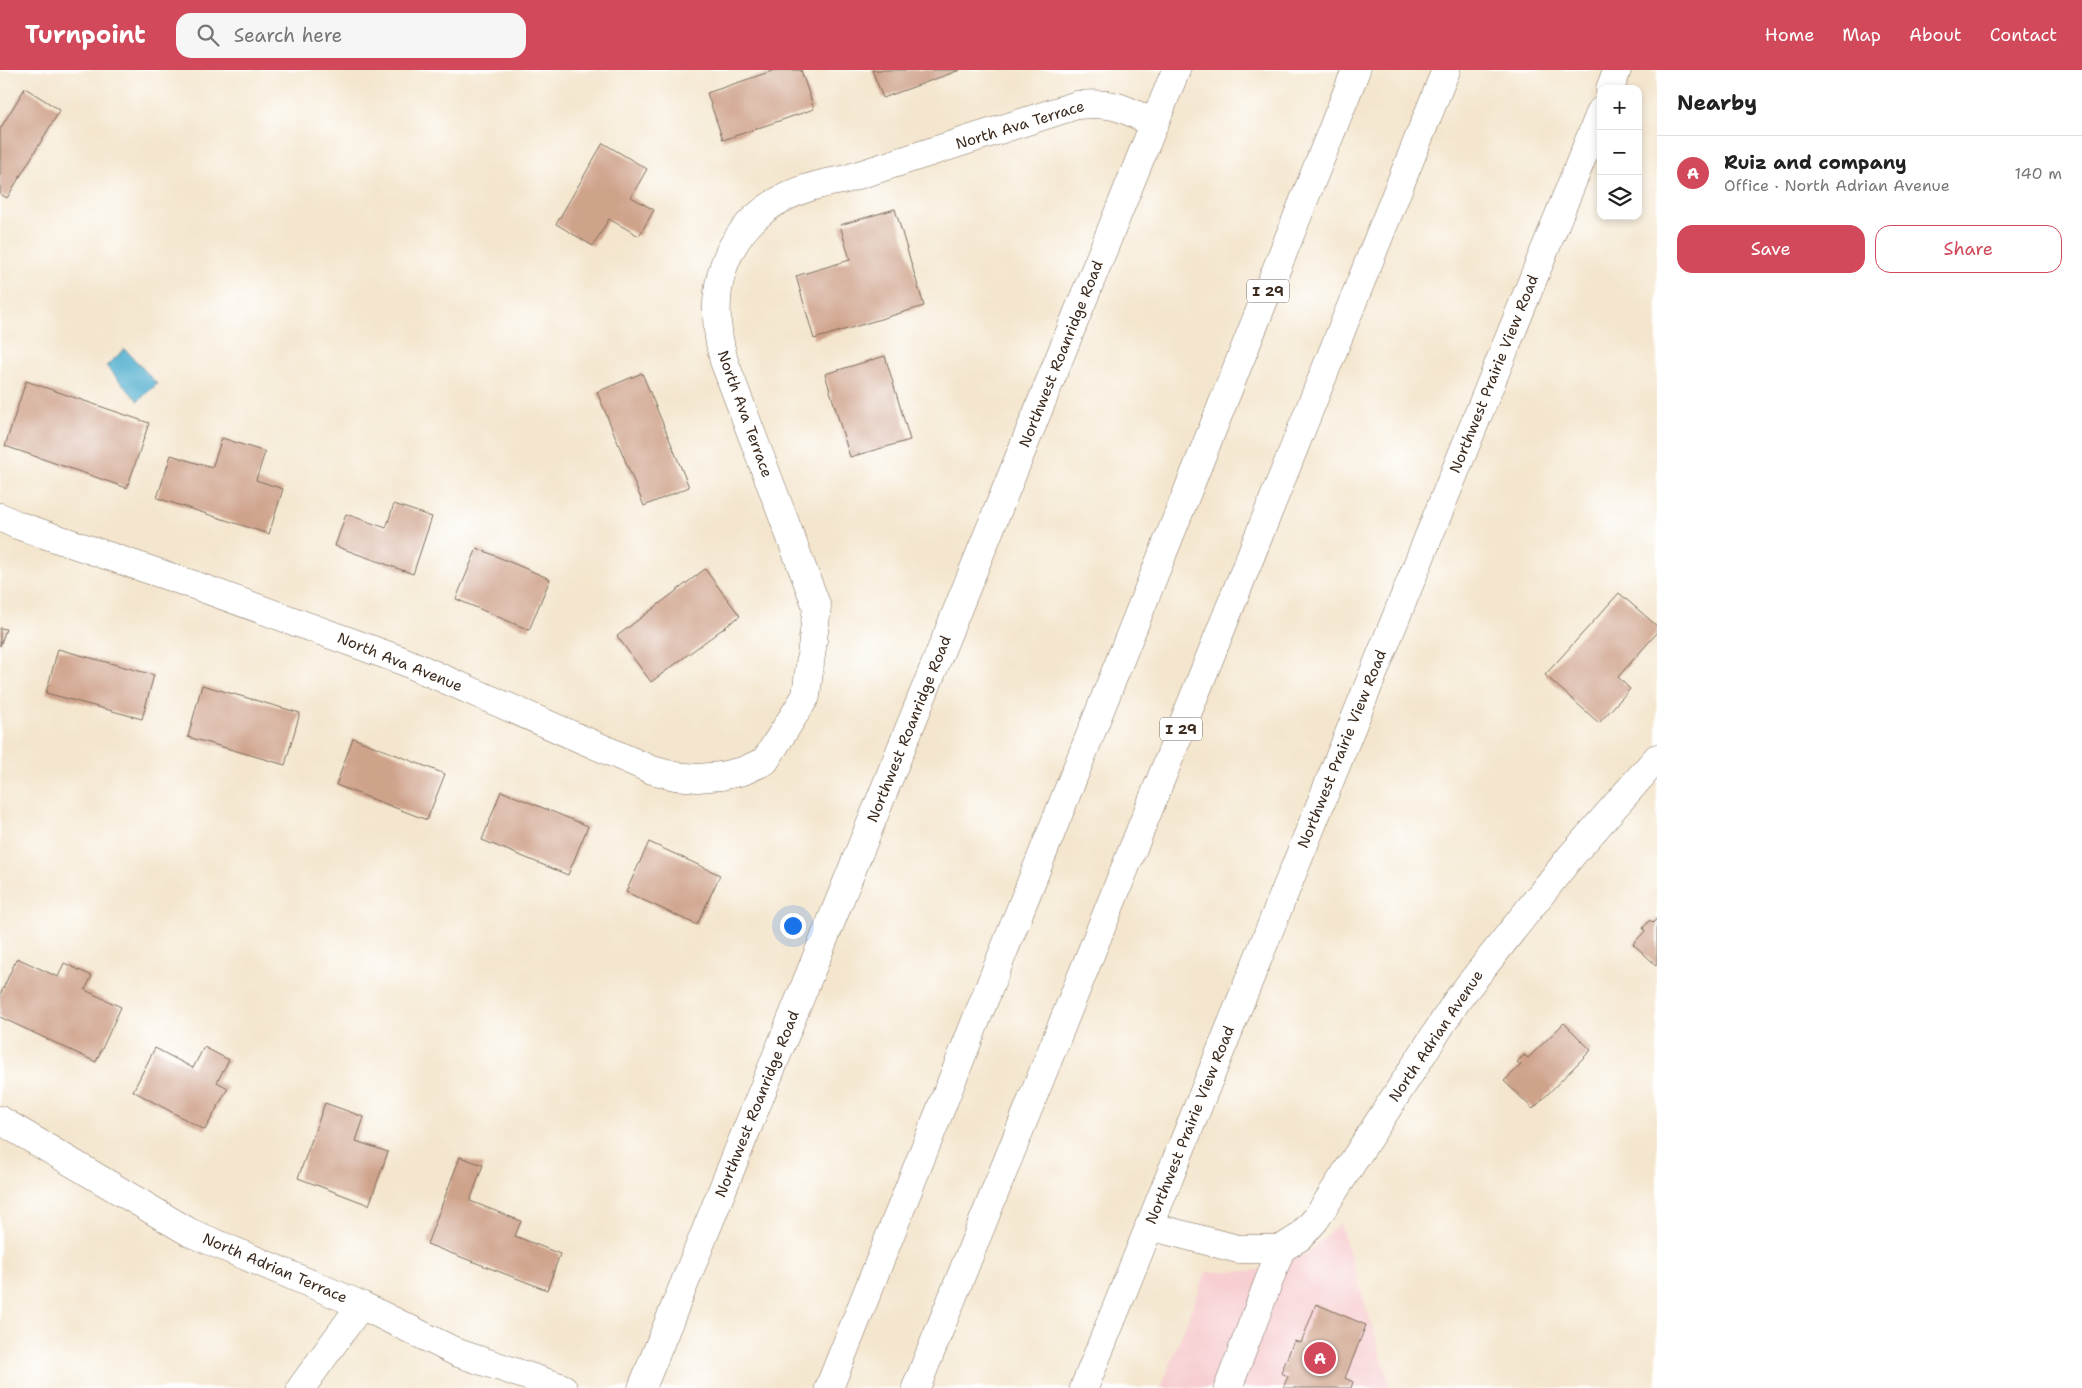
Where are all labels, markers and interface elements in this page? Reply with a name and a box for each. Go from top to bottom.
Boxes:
search box [176,13,526,58]
text: Turnpoint [25,19,146,51]
icon: search [194,21,222,49]
text: Search here [234,23,342,48]
text: Home [1765,23,1814,47]
text: Map [1842,23,1881,47]
text: About [1909,23,1962,47]
text: Contact [1990,23,2057,47]
map controls [1597,85,1642,220]
button: + [1597,85,1642,130]
text: Nearby [1677,89,1757,117]
street label: North Ava Terrace [953,96,1087,154]
button: − [1597,130,1642,175]
text: Ruiz and company [1724,150,1907,175]
text: A [1687,163,1699,184]
text: 140 m [2015,163,2062,184]
button: layers [1597,175,1642,220]
text: Office · North Adrian Avenue [1724,175,1950,196]
button: Save [1677,225,1865,273]
button: Share [1875,225,2062,273]
street label: Northwest Roanridge Road [1014,257,1108,450]
street label: Northwest Prairie View Road [1445,271,1543,476]
road number: I 29 [1247,280,1289,302]
street label: North Ava Terrace [713,348,777,480]
street label: North Ava Avenue [334,628,466,696]
street label: Northwest Roanridge Road [862,632,956,825]
street label: Northwest Prairie View Road [1293,646,1391,851]
road number: I 29 [1160,718,1202,741]
your location [780,913,806,939]
street label: North Adrian Avenue [1384,966,1488,1106]
street label: Northwest Roanridge Road [710,1007,804,1200]
street label: Northwest Prairie View Road [1141,1022,1239,1227]
street label: North Adrian Terrace [200,1228,350,1308]
pin: A [1304,1339,1336,1377]

